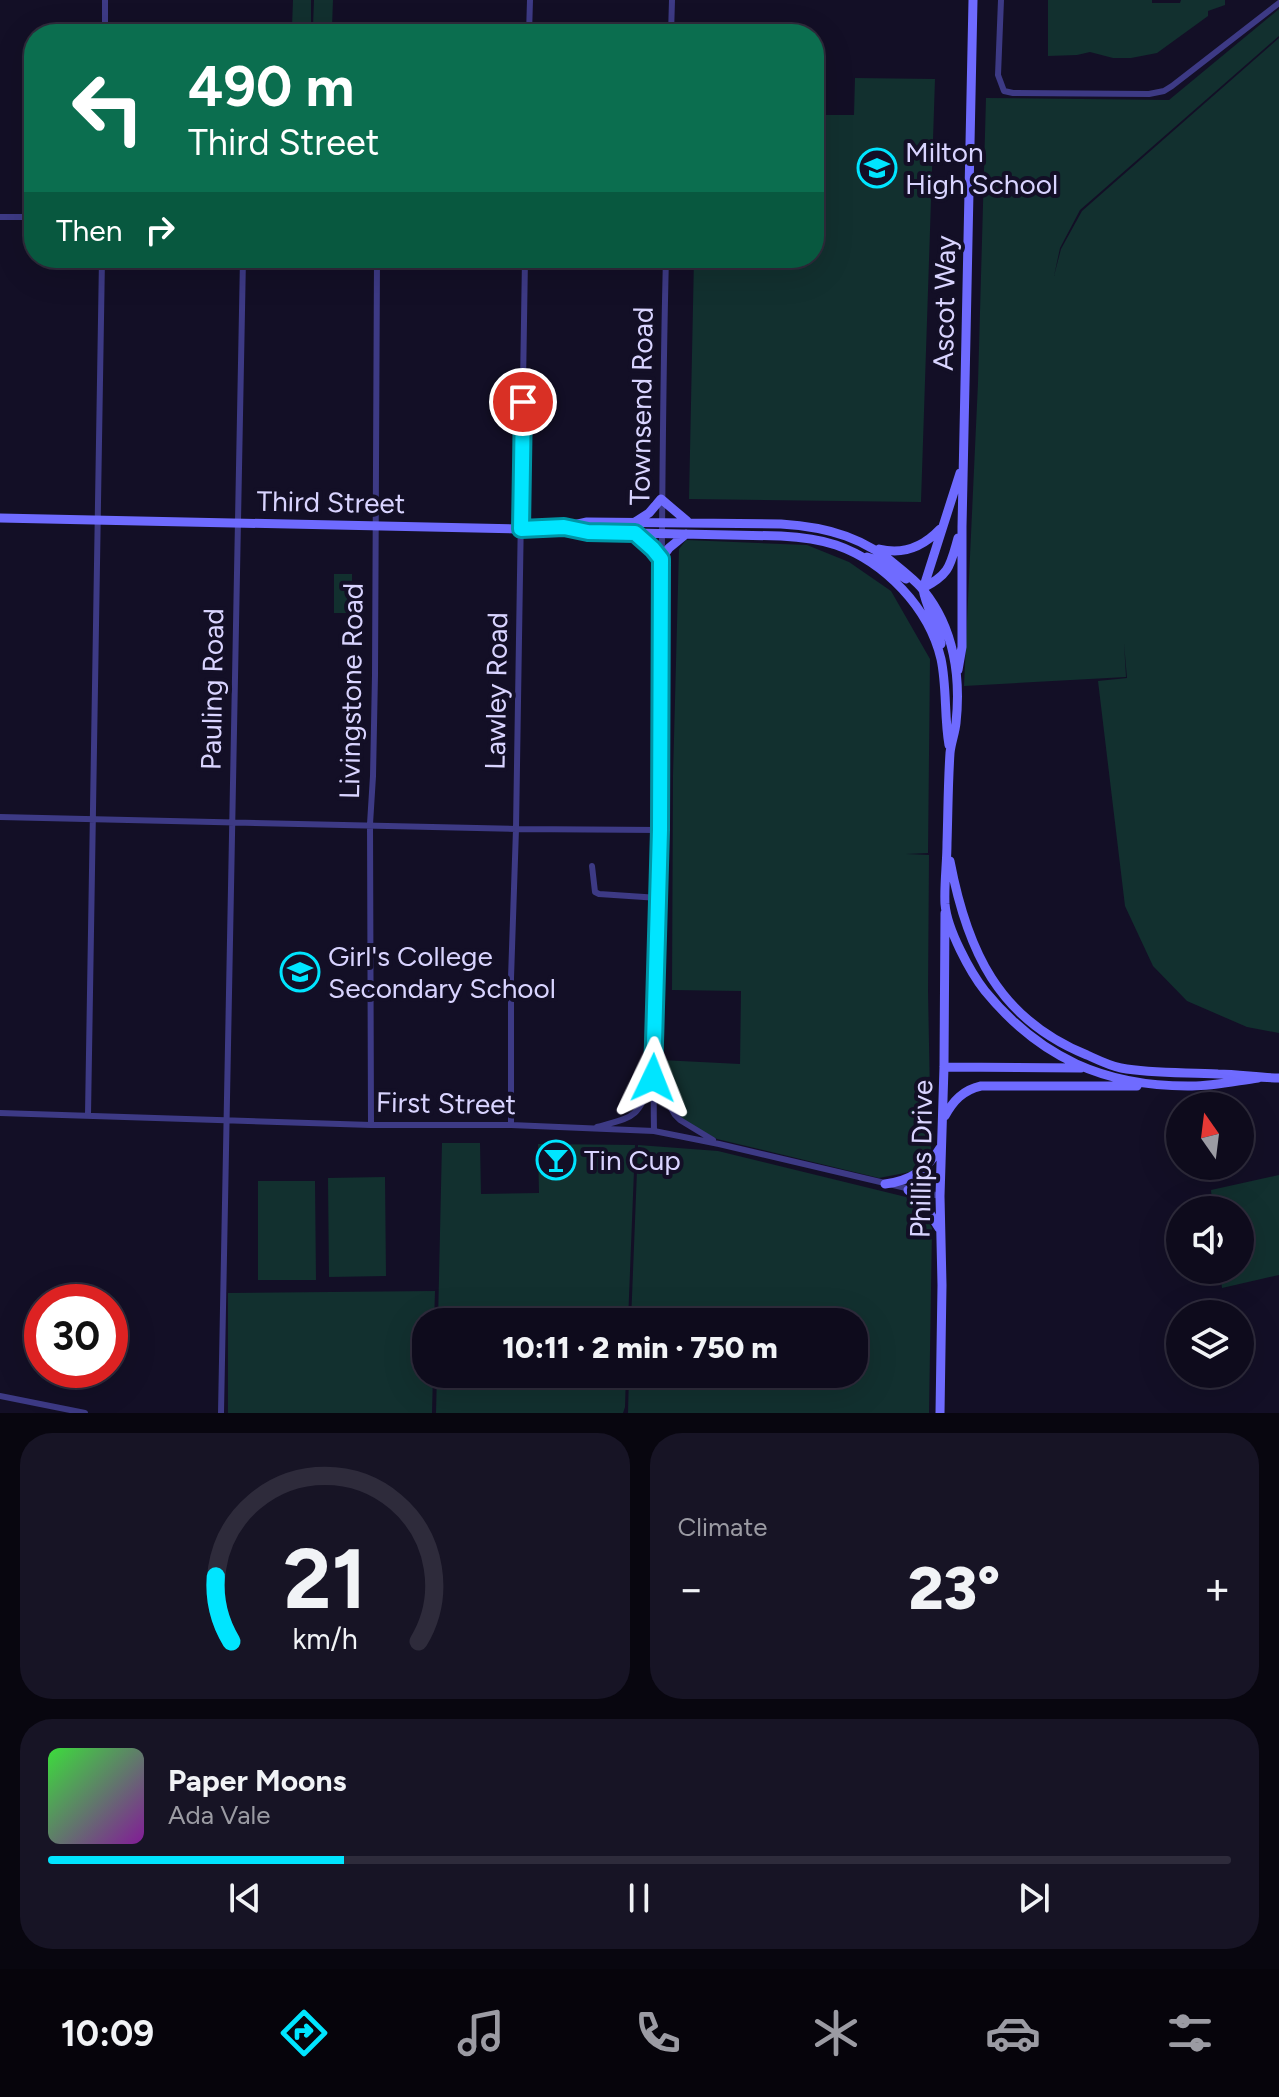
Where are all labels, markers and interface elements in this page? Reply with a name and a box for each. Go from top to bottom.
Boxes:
text: 490 m [188,53,354,120]
icon: left [56,56,160,160]
text: Third Street [188,121,379,164]
place label: Milton High School [905,135,1058,201]
school or university icon: Milton High School [856,147,898,189]
icon: right [138,208,182,252]
text: Then [56,212,122,249]
street label: Ascot Way [926,235,962,371]
street label: Townsend Road [622,306,660,506]
pin [489,368,557,436]
icon: arrive [501,380,545,424]
street label: Third Street [256,484,406,520]
street label: Livingstone Road [332,583,370,799]
street label: Pauling Road [194,608,230,770]
street label: Lawley Road [478,612,514,770]
place label: Girl's College Secondary School [328,939,556,1005]
school or university icon: Girl's College Secondary School [279,951,321,993]
position arrow [611,1036,695,1120]
street label: Phillips Drive [903,1080,939,1238]
street label: First Street [376,1085,516,1121]
north arrow [1166,1092,1254,1180]
map controls [1166,1092,1254,1388]
bar icon: Tin Cup [535,1139,577,1181]
place label: Tin Cup [584,1143,681,1177]
button: sound [1166,1196,1254,1284]
speed limit sign: 30 [24,1284,128,1388]
button: layers [1166,1300,1254,1388]
text: 10:11 · 2 min · 750 m [502,1329,778,1366]
text: Climate [678,1511,767,1543]
text: 21 [283,1529,366,1629]
text: 23° [908,1552,1000,1624]
text: − [678,1562,705,1615]
text: + [1204,1562,1231,1615]
text: km/h [292,1622,357,1656]
text: Paper Moons [168,1762,347,1799]
text: Ada Vale [168,1799,271,1831]
icon: previous [223,1876,267,1920]
icon: pause [617,1876,661,1920]
icon: next [1012,1876,1056,1920]
icon: directions [276,2005,332,2061]
icon: music [453,2005,509,2061]
icon: phone [630,2005,686,2061]
icon: climate [808,2005,864,2061]
icon: car [985,2005,1041,2061]
icon: filters [1162,2005,1218,2061]
text: 10:09 [61,2012,154,2055]

